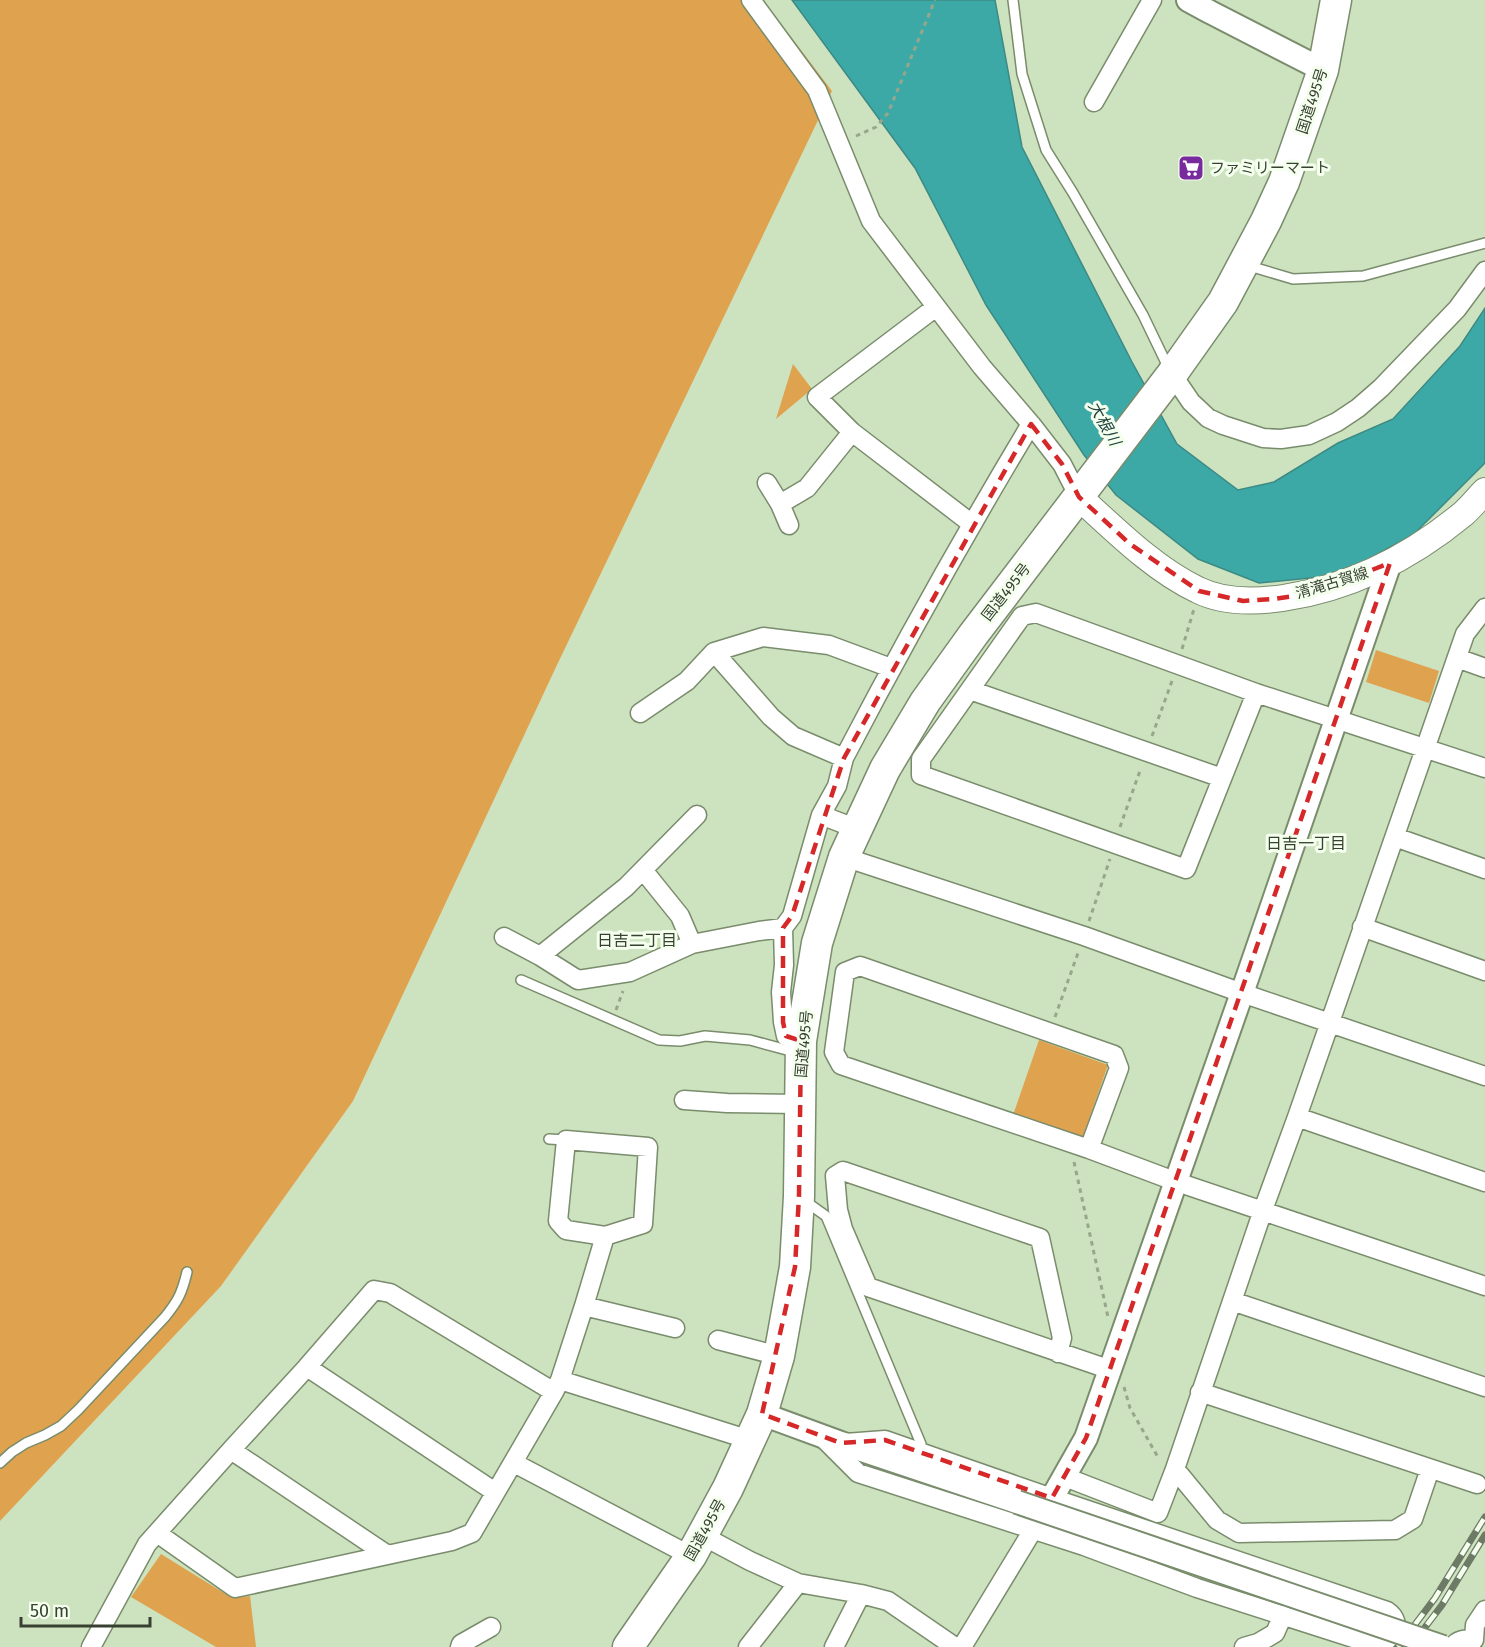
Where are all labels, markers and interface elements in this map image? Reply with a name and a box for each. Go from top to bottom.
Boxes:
street label: 国道495号 [1293,66,1331,136]
supermarket icon: ファミリーマート [1176,153,1206,183]
place label: ファミリーマート [1210,159,1330,177]
water label: 大根川 [1085,398,1125,451]
street label: 国道495号 [978,560,1034,624]
street label: 清滝古賀線 [1293,563,1371,603]
district label: 日吉一丁目 [1266,834,1346,853]
district label: 日吉二丁目 [597,931,677,950]
street label: 国道495号 [792,1009,816,1079]
street label: 国道495号 [681,1496,729,1564]
scale bar [21,1590,150,1628]
text: 50 m [30,1600,69,1622]

